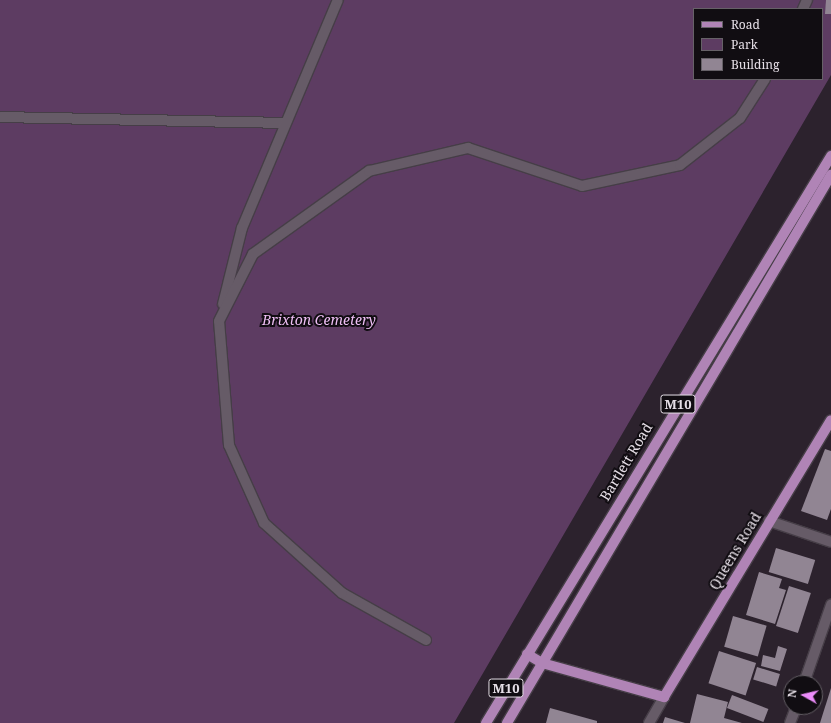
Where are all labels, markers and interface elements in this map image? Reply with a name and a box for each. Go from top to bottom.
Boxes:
legend [693,8,823,80]
text: Road [731,16,760,33]
text: Park [731,36,758,53]
text: Building [731,56,779,73]
park label: Brixton Cemetery [262,312,376,328]
road number: M10 [660,393,696,415]
street label: Bartlett Road [596,420,656,504]
street label: Queens Road [705,509,765,593]
north arrow [783,675,823,715]
road number: M10 [488,677,524,699]
text: N [784,688,800,699]

